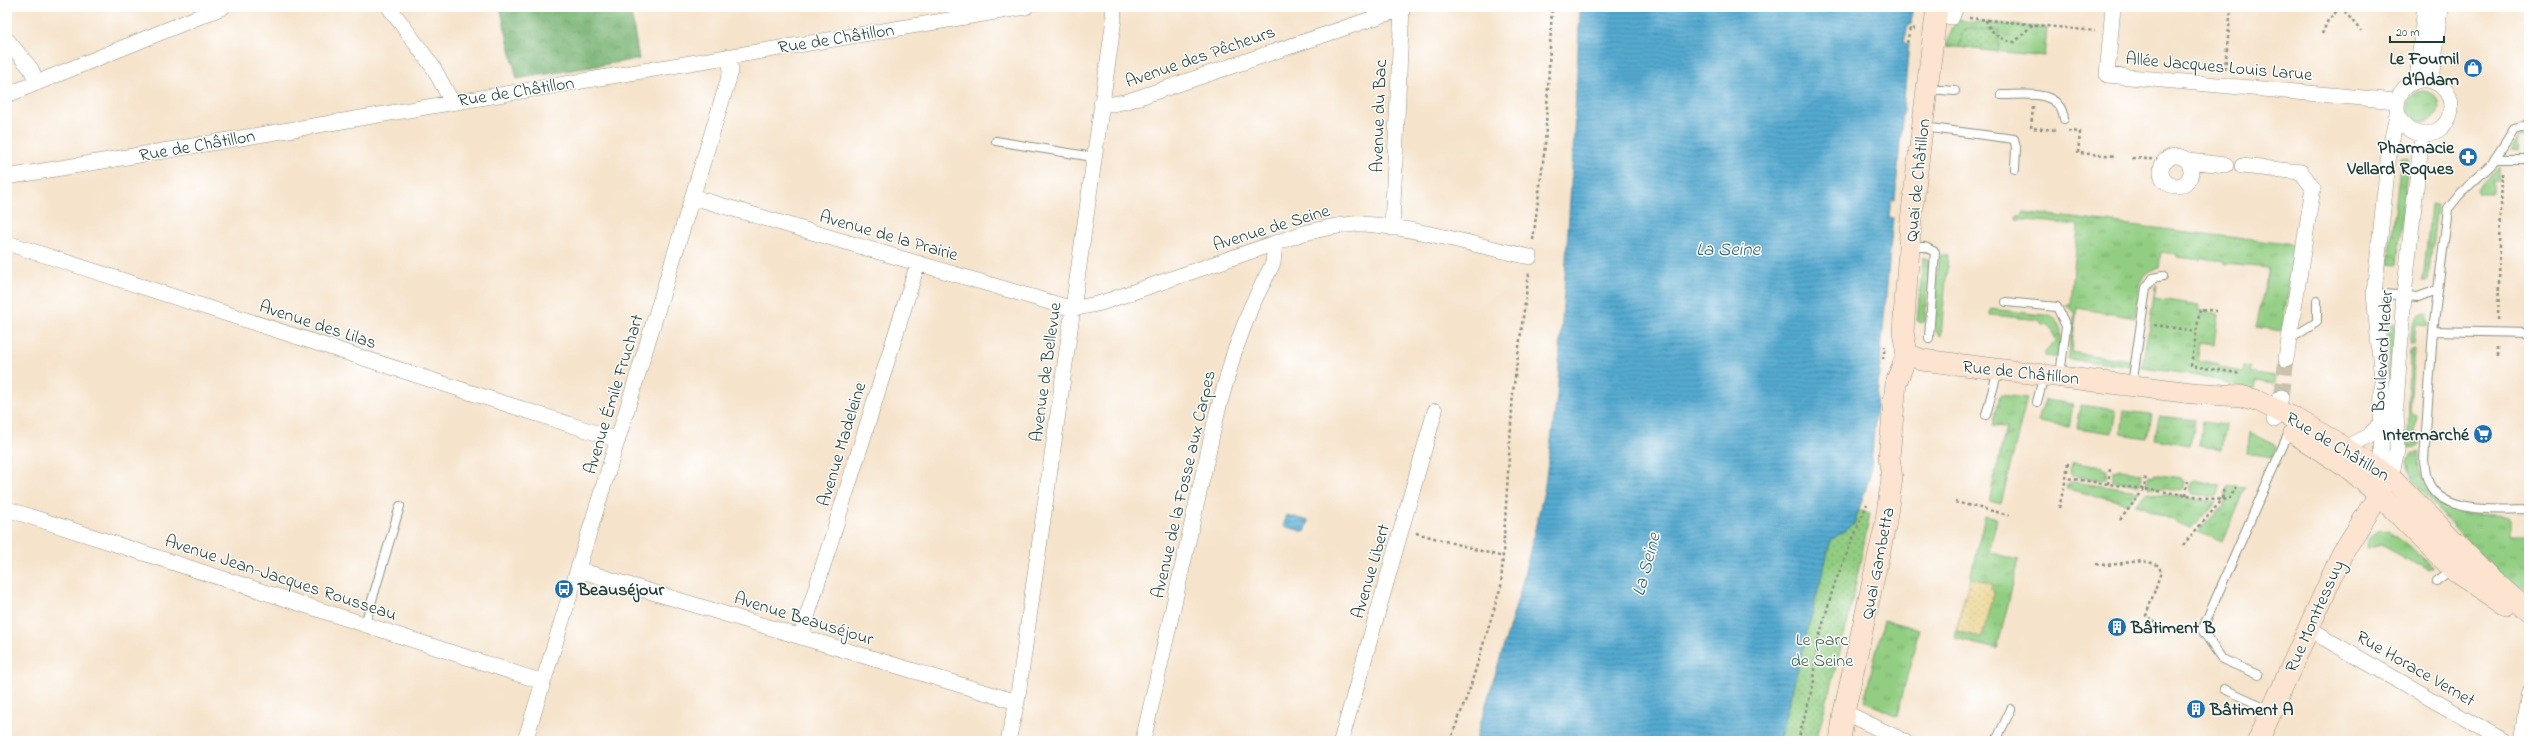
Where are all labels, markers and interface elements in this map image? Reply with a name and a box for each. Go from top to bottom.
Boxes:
street label: Rue de Châtillon [776,18,896,62]
scale bar [2390,18,2444,44]
street label: Avenue des Pêcheurs [1122,20,1279,96]
text: 20 m [2396,24,2419,42]
street label: Allée Jacques Louis Larue [2124,47,2314,89]
place label: Le Fournil d’Adam [2389,47,2459,94]
shop icon: Le Fournil d’Adam [2462,57,2484,79]
street label: Avenue du Bac [1365,59,1395,173]
street label: Rue de Châtillon [456,71,576,115]
street label: Quai de Châtillon [1900,117,1938,243]
street label: Rue de Châtillon [137,124,257,170]
place label: Pharmacie Vellard Roques [2346,136,2455,183]
pharmacy icon: Pharmacie Vellard Roques [2457,146,2479,168]
street label: Avenue de Seine [1210,199,1334,259]
street label: Avenue de la Prairie [816,205,962,269]
water label: La Seine [1696,237,1762,264]
street label: Boulevard Meder [2367,289,2401,414]
street label: Avenue des Lilas [255,295,379,357]
street label: Avenue de Bellevue [1024,300,1070,444]
street label: Avenue Émile Fruchart [578,311,652,478]
street label: Rue de Châtillon [1961,355,2081,393]
street label: Avenue de la Fosse aux Carpes [1146,368,1224,601]
street label: Avenue Madeleine [812,378,874,510]
street label: Rue de Châtillon [2280,406,2394,489]
place label: Intermarché [2382,423,2470,449]
supermarket icon: Intermarché [2472,423,2494,445]
street label: Quai Gambetta [1855,505,1903,622]
street label: Avenue Libert [1346,521,1398,622]
street label: Avenue Jean-Jacques Rousseau [161,529,400,629]
water label: La Seine [1626,529,1669,599]
street label: Rue Monttessuy [2279,556,2352,677]
bus stop icon: Beauséjour [553,578,575,600]
place label: Beauséjour [577,578,665,604]
street label: Avenue Beauséjour [731,586,877,654]
building icon: Bâtiment B [2106,616,2128,638]
place label: Bâtiment B [2130,616,2216,642]
street label: Rue Horace Vernet [2351,625,2479,714]
park label: Le parc de Seine [1791,628,1854,675]
building icon: Bâtiment A [2185,698,2207,720]
place label: Bâtiment A [2209,698,2294,724]

